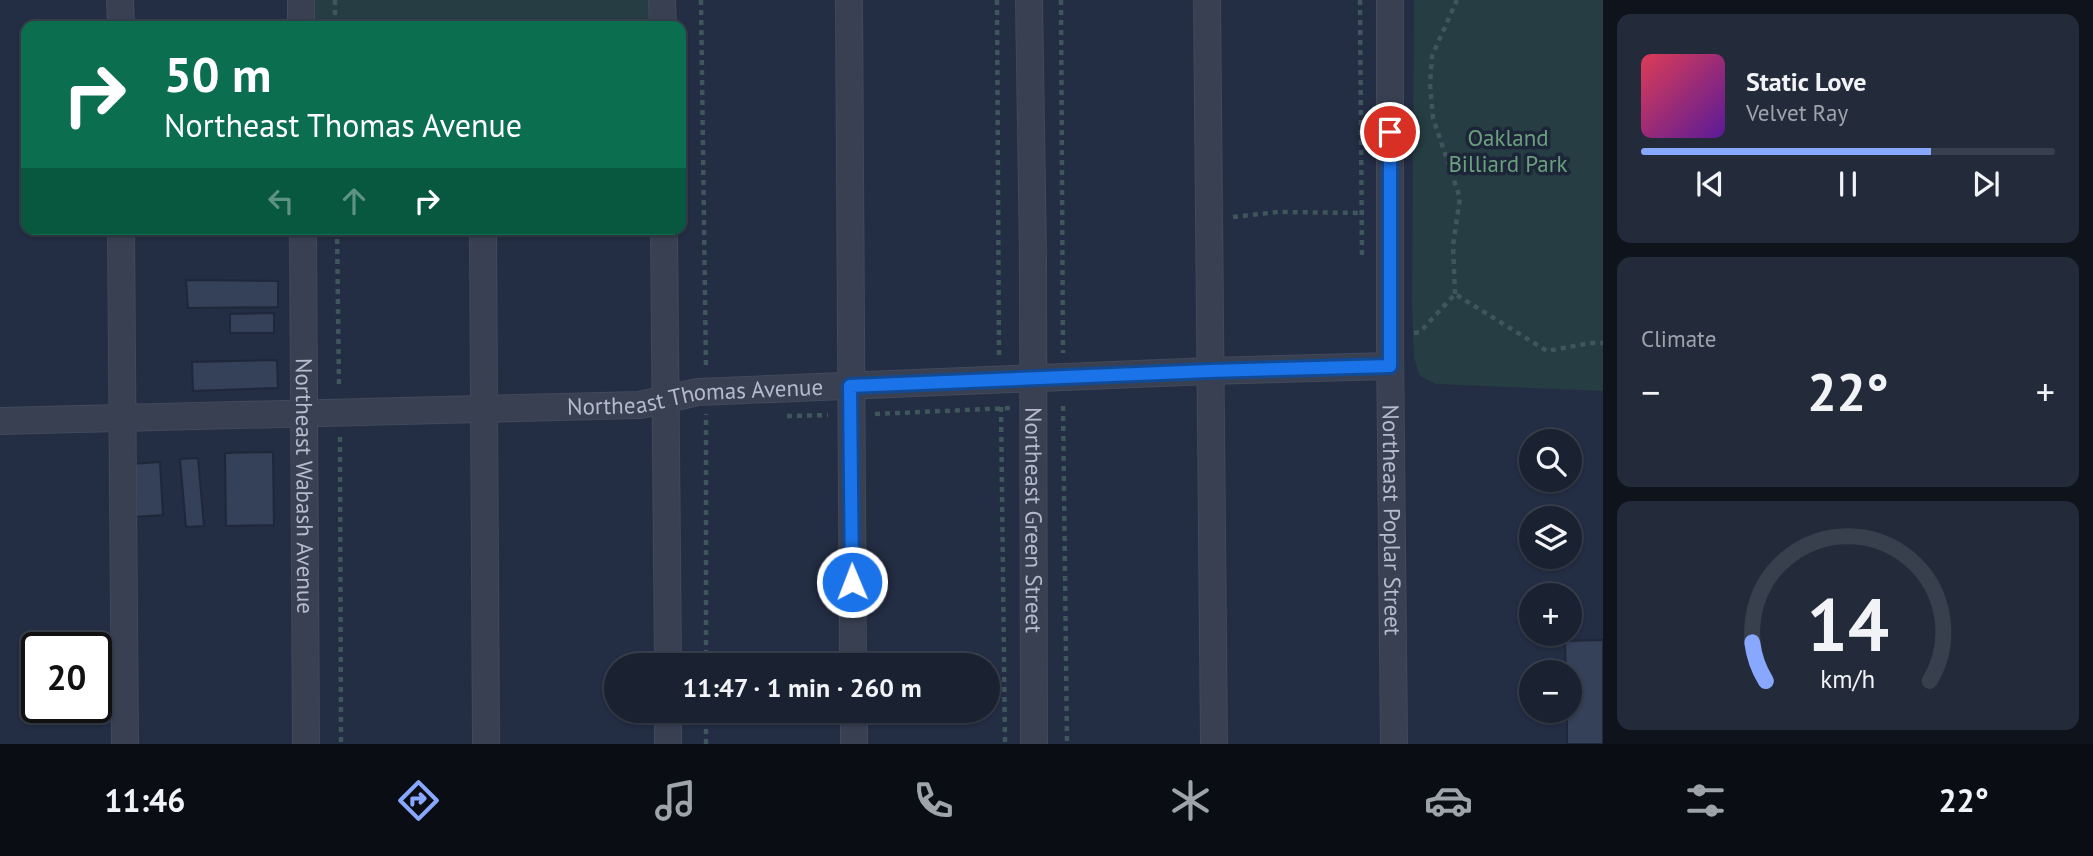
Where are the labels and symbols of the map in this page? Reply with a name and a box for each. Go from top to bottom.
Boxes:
pin [1360,102,1420,162]
park label: Oakland Billiard Park [1448,123,1568,178]
street label: Northeast Wabash Avenue [290,358,320,614]
street label: Northeast Thomas Avenue [567,372,824,421]
street label: Northeast Poplar Street [1377,404,1408,636]
street label: Northeast Green Street [1019,407,1049,633]
position arrow [815,545,889,619]
speed limit sign: 20 [21,632,112,723]

